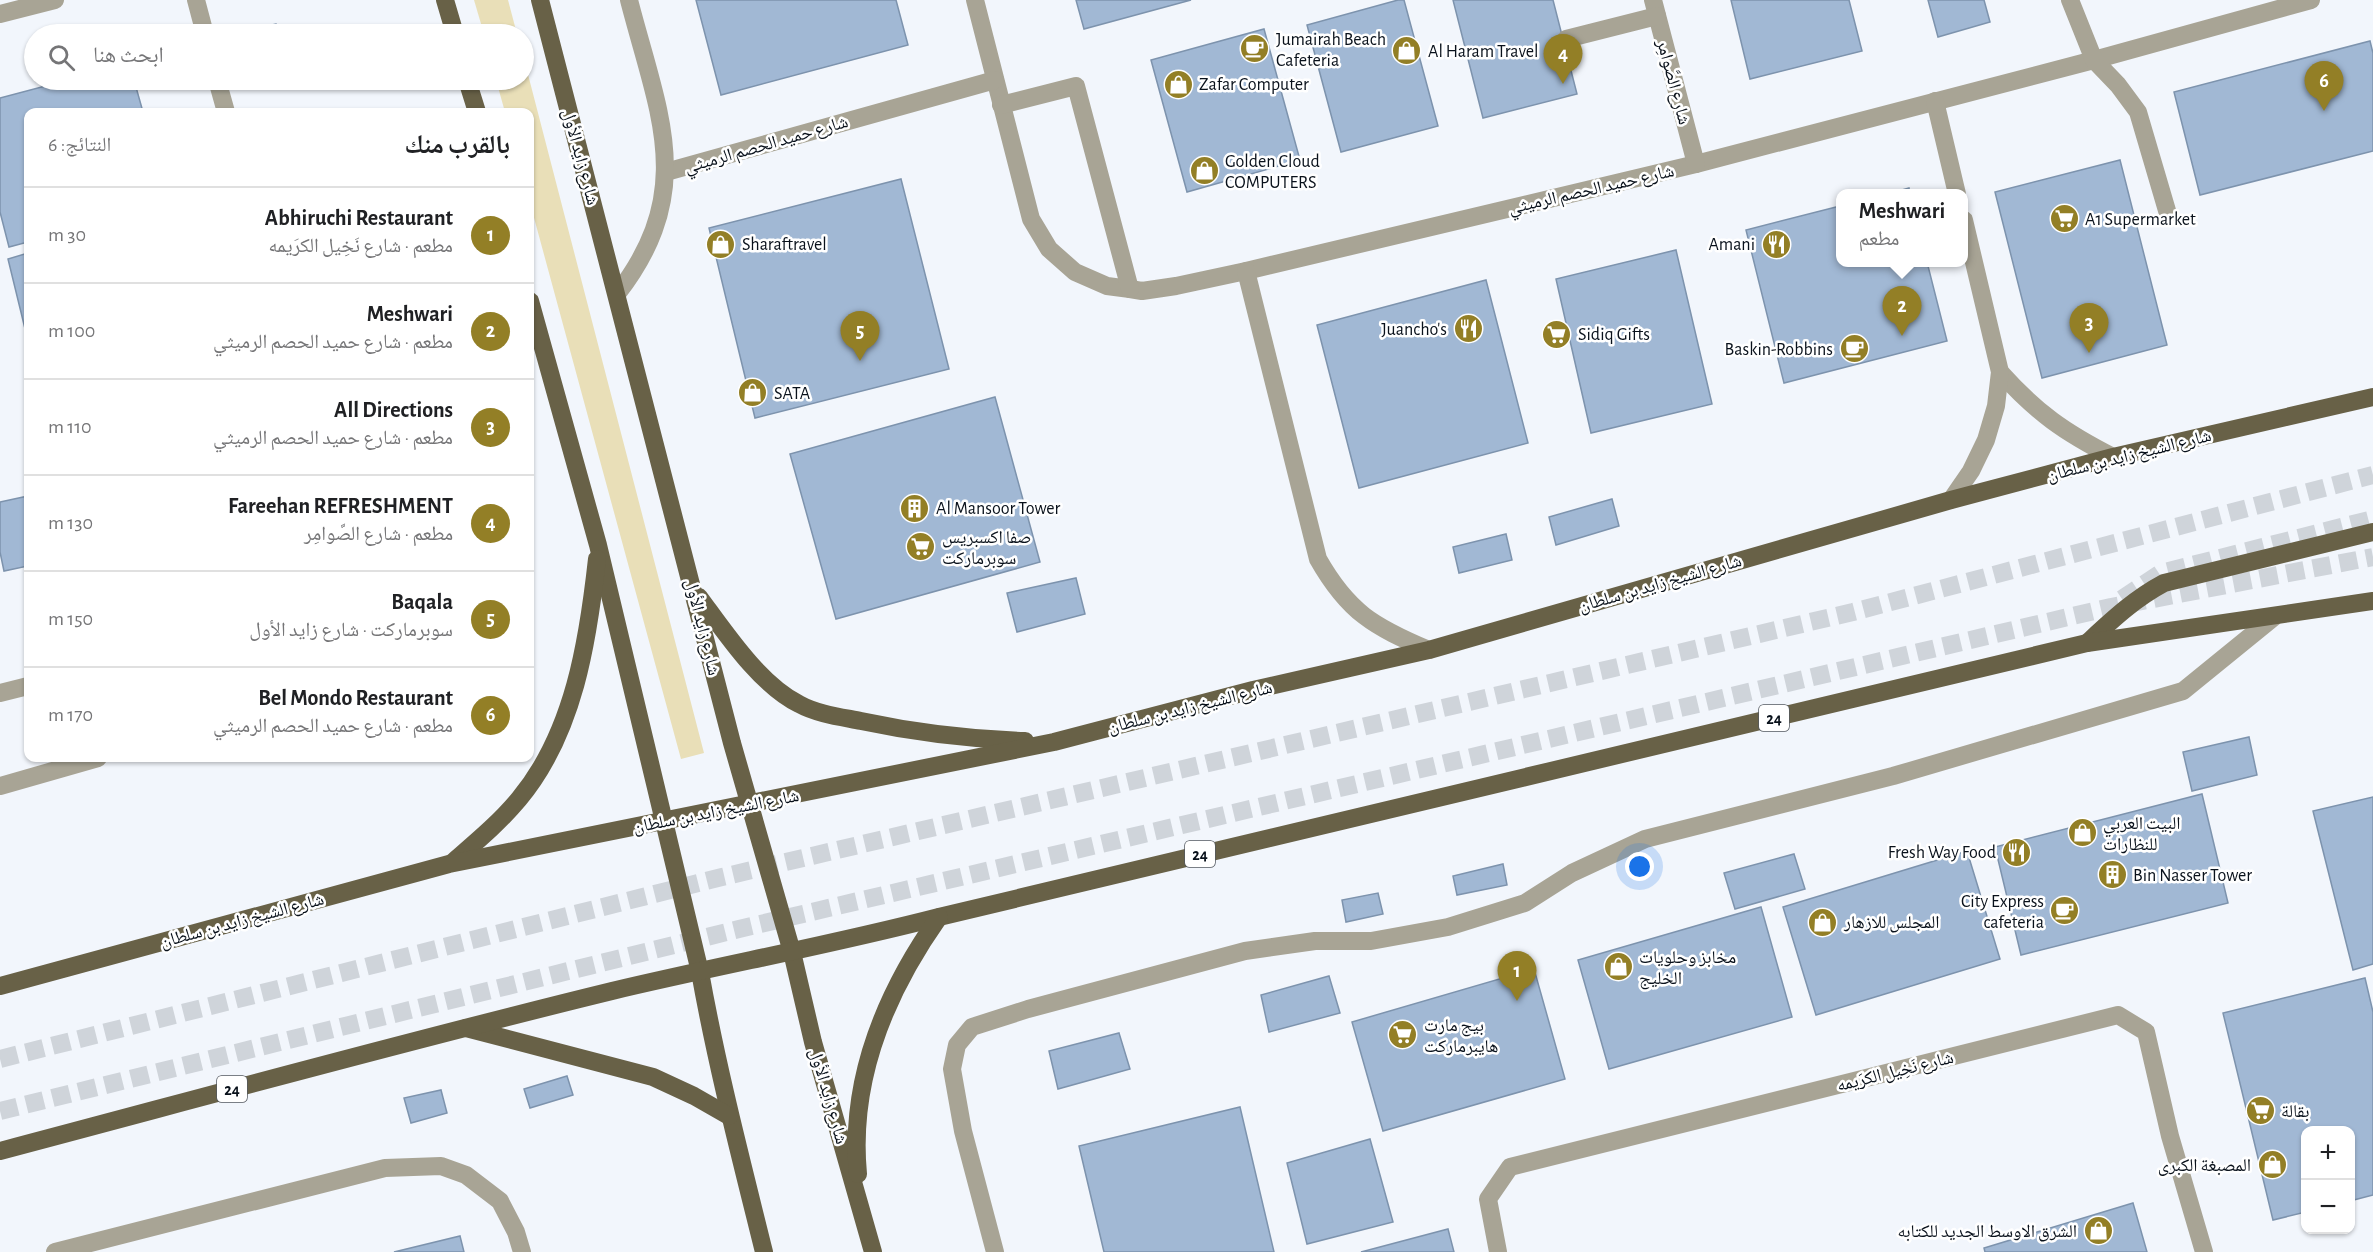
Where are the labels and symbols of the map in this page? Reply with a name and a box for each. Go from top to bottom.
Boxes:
place label: Jumairah Beach Cafeteria [1276,31,1386,70]
cafe icon: Jumairah Beach Cafeteria [1239,33,1271,65]
pin: 4 [1544,34,1582,84]
shop icon: Al Haram Travel [1391,35,1423,67]
street label: شارع الصَّوامِر [1652,36,1694,127]
place label: Al Haram Travel [1428,43,1539,61]
pin: 6 [2304,62,2344,111]
shop icon: Zafar Computer [1162,68,1194,100]
place label: Zafar Computer [1199,76,1309,94]
street label: شارع زايد الأول [558,107,602,208]
street label: شارع حميد الحصم الرميثي [682,113,851,181]
place label: Golden Cloud COMPUTERS [1225,153,1320,192]
shop icon: Golden Cloud COMPUTERS [1188,155,1220,187]
street label: شارع حميد الحصم الرميثي [1507,162,1677,222]
supermarket icon: A1 Supermarket [2048,203,2080,235]
place label: A1 Supermarket [2085,211,2196,229]
shop icon: Sharaftravel [705,228,737,260]
restaurant icon: Amani [1760,228,1792,260]
place label: Sharaftravel [742,236,827,254]
place label: Amani [1709,236,1755,254]
pin: 2 [1882,286,1922,336]
pin: 3 [2070,304,2108,353]
pin: 5 [840,312,880,361]
restaurant icon: Juancho's [1452,313,1484,345]
supermarket icon: Sidiq Gifts [1541,318,1573,350]
place label: Juancho's [1381,321,1447,339]
place label: Sidiq Gifts [1578,326,1650,344]
cafe icon: Baskin-Robbins [1838,333,1870,365]
place label: Baskin-Robbins [1725,341,1833,359]
shop icon: SATA [737,377,769,409]
place label: SATA [774,385,811,403]
street label: شارع الشيخ زايد بن سلطان [2045,427,2214,487]
building icon: Al Mansoor Tower [899,492,931,524]
place label: Al Mansoor Tower [936,500,1061,518]
place label: صفا اكسبريس سوبرماركت [942,529,1031,569]
supermarket icon: صفا اكسبريس سوبرماركت [905,531,937,563]
street label: شارع الشيخ زايد بن سلطان [1577,552,1744,618]
street label: شارع زايد الأول [680,577,723,678]
street label: شارع الشيخ زايد بن سلطان [1106,679,1275,739]
road number: 24 [1759,705,1789,731]
street label: شارع الشيخ زايد بن سلطان [632,787,801,839]
place label: البيت العربي للنظارات [2103,815,2181,854]
shop icon: البيت العربي للنظارات [2066,817,2098,849]
restaurant icon: Fresh Way Food [2001,836,2033,868]
road number: 24 [1185,841,1215,867]
place label: Fresh Way Food [1888,844,1996,862]
your location [1625,852,1654,881]
building icon: Bin Nasser Tower [2096,859,2128,891]
place label: Bin Nasser Tower [2133,867,2252,885]
street label: شارع الشيخ زايد بن سلطان [158,890,327,953]
place label: City Express cafeteria [1961,893,2044,932]
cafe icon: City Express cafeteria [2049,895,2081,927]
shop icon: المجلس للازهار [1807,906,1839,938]
place label: المجلس للازهار [1843,914,1940,933]
place label: مخابز وحلويات الخليج [1639,949,1736,990]
shop icon: مخابز وحلويات الخليج [1602,951,1634,983]
pin: 1 [1498,952,1537,1001]
place label: بيج مارت هايبرماركت [1424,1017,1498,1057]
supermarket icon: بيج مارت هايبرماركت [1387,1019,1419,1051]
street label: شارع زايد الأول [805,1046,851,1147]
street label: شارع نَخِيل الكرَيمه [1835,1049,1956,1096]
road number: 24 [217,1076,247,1102]
supermarket icon: بقالة [2244,1095,2276,1127]
place label: بقالة [2281,1103,2309,1122]
shop icon: المصبغة الكبرى [2256,1149,2288,1181]
place label: المصبغة الكبرى [2158,1157,2251,1176]
shop icon: الشرق الاوسط الجديد للكتابه [2082,1215,2114,1247]
place label: الشرق الاوسط الجديد للكتابه [1897,1223,2077,1242]

